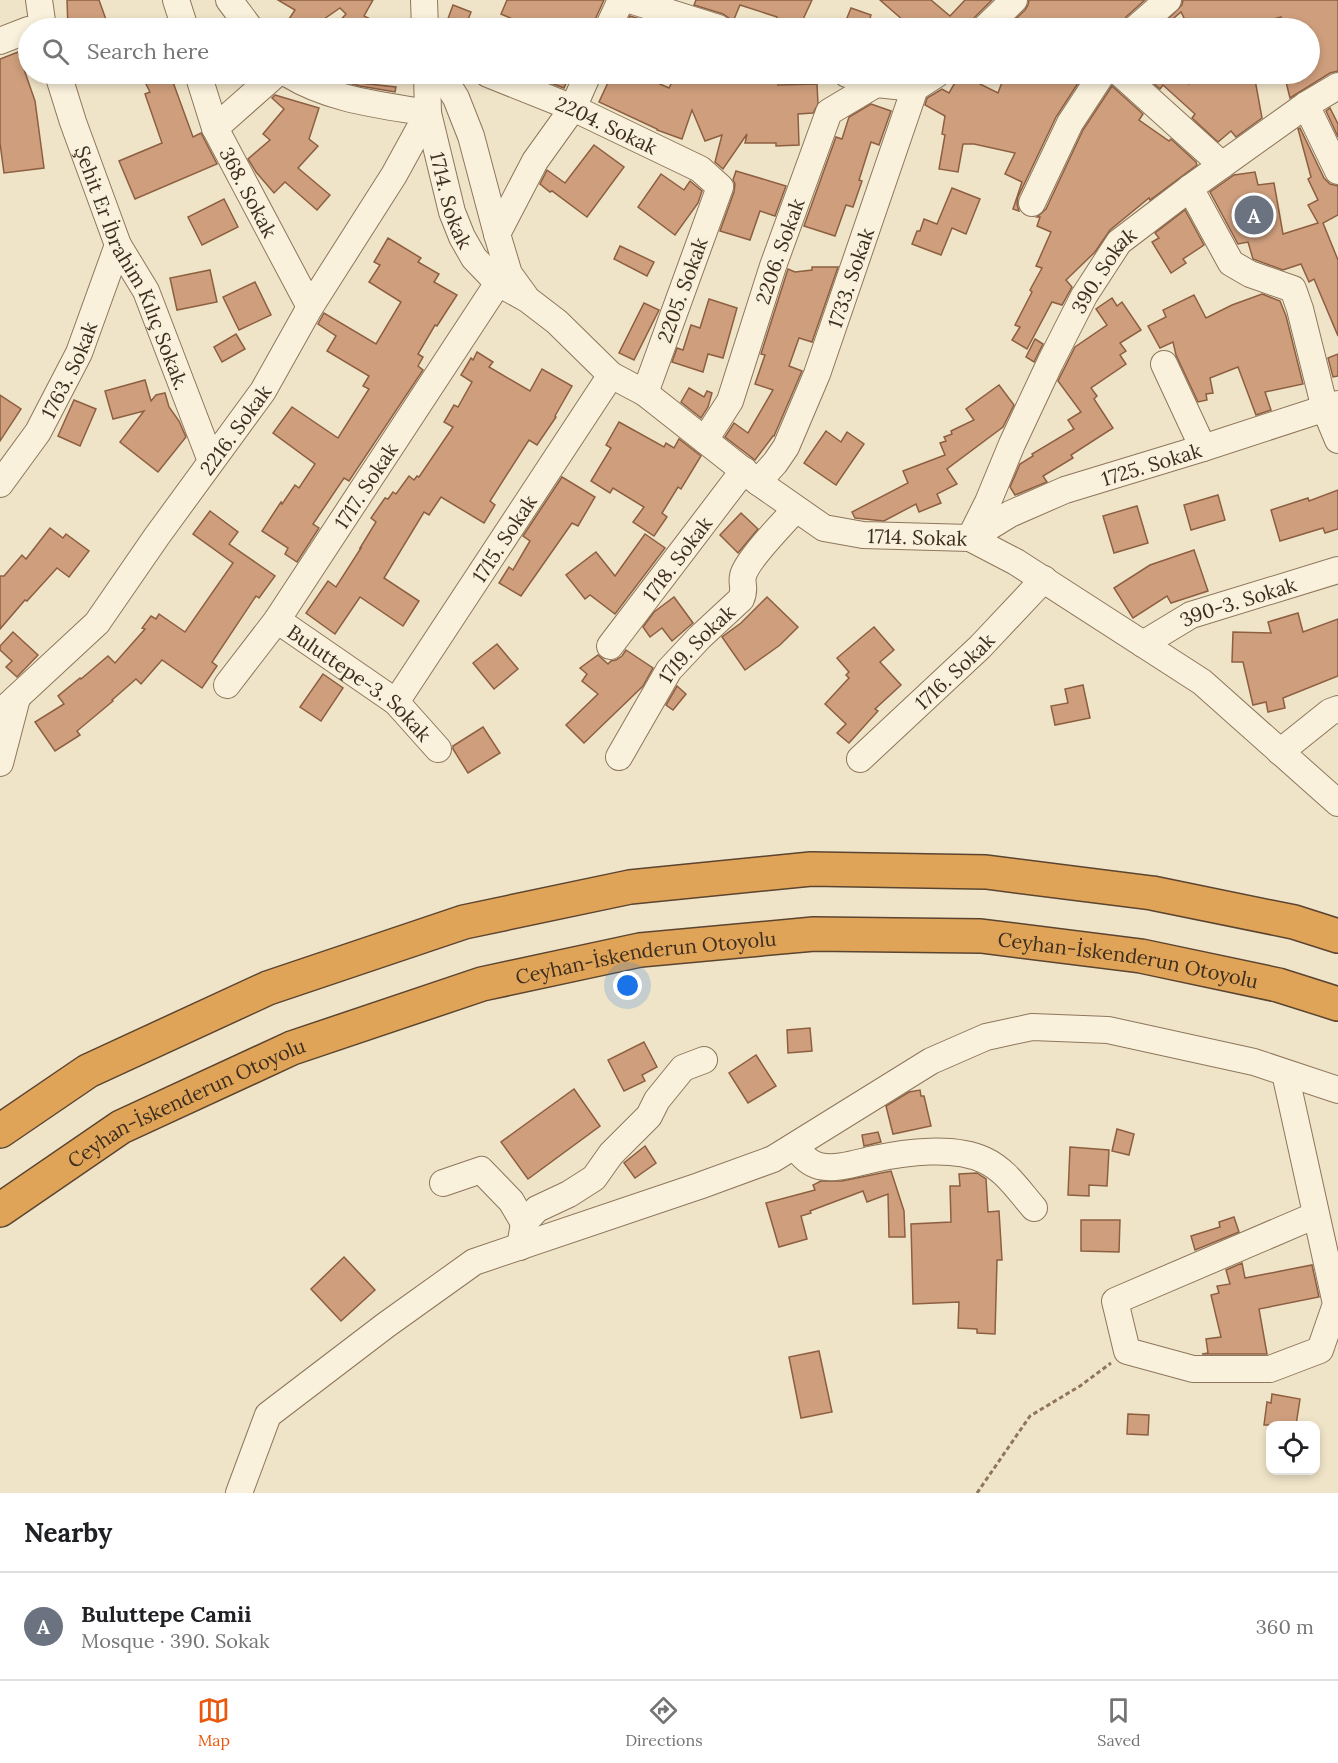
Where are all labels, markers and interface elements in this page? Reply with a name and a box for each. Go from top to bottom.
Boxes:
search box [18,18,1320,84]
icon: search [39,35,72,68]
text: Search here [87,37,209,65]
street label: 2204. Sokak [552,90,662,159]
street label: Şehit Er İbrahim Kılıç Sokak. [70,142,195,393]
street label: 368. Sokak [215,142,283,242]
street label: 1714. Sokak [425,149,478,253]
pin: A [1234,192,1274,238]
street label: 2206. Sokak [749,195,809,307]
street label: 390. Sokak [1065,221,1141,317]
street label: 1733. Sokak [821,224,879,331]
street label: 2205. Sokak [651,234,713,346]
street label: 1763. Sokak [35,318,102,422]
street label: 2216. Sokak [194,379,276,479]
street label: 1725. Sokak [1098,437,1205,491]
street label: 1717. Sokak [328,438,403,533]
street label: 1715. Sokak [466,489,542,587]
street label: 1718. Sokak [636,511,717,606]
street label: 1714. Sokak [867,523,968,550]
street label: 390-3. Sokak [1175,571,1299,632]
street label: 1719. Sokak [652,599,740,687]
street label: Buluttepe-3. Sokak [283,619,437,746]
street label: 1716. Sokak [909,627,1000,714]
street label: Ceyhan-İskenderun Otoyolu [513,925,777,989]
street label: Ceyhan-İskenderun Otoyolu [996,926,1261,993]
your location [613,971,642,1000]
street label: Ceyhan-İskenderun Otoyolu [62,1032,308,1173]
map controls [1266,1421,1320,1475]
button: locate [1266,1421,1320,1475]
text: Nearby [24,1516,112,1549]
text: Buluttepe Camii [81,1600,251,1628]
text: A [37,1614,50,1639]
text: 360 m [1256,1614,1314,1639]
text: Mosque · 390. Sokak [81,1628,270,1653]
tab: Map [197,1694,230,1750]
tab: Directions [625,1694,703,1750]
tab: Saved [1097,1694,1141,1750]

